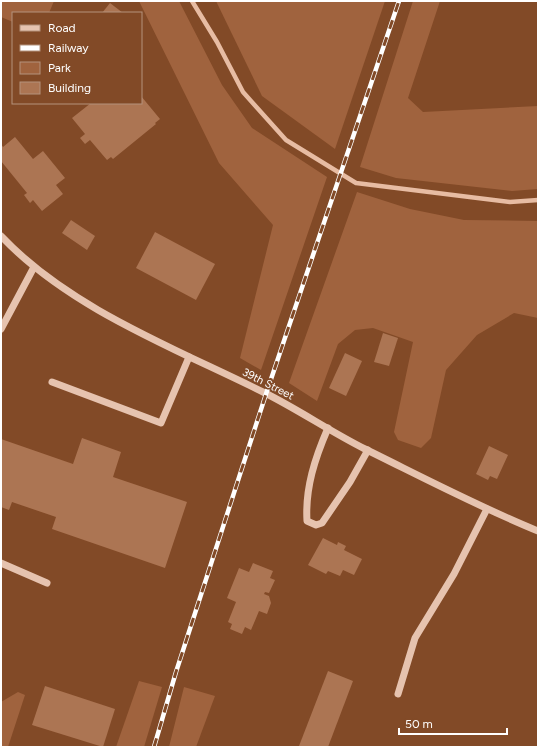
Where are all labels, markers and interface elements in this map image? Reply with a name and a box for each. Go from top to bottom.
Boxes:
legend [12,12,142,104]
text: Road [48,21,76,35]
text: Railway [48,41,89,55]
text: Park [48,61,71,75]
text: Building [48,81,91,95]
street label: 39th Street [240,365,296,403]
scale bar [399,710,507,736]
text: 50 m [405,717,433,731]

